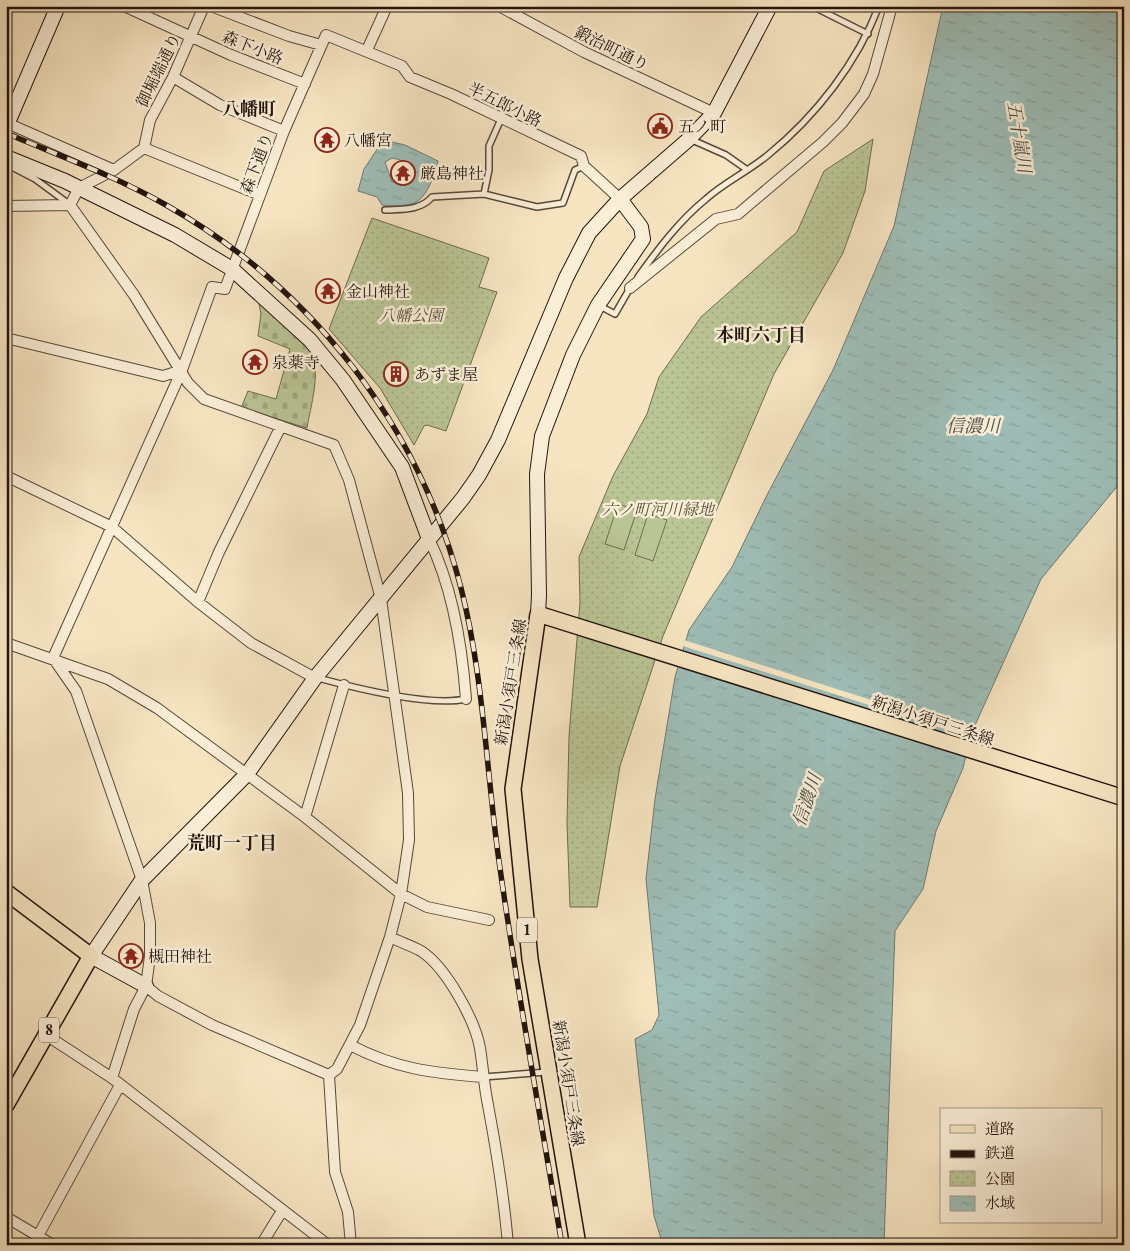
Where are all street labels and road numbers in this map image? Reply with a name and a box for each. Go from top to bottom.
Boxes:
street label: 鍛治町通り [571,21,652,75]
street label: 森下小路 [219,26,286,69]
street label: 御堀端通り [131,30,185,111]
street label: 半五郎小路 [464,77,545,131]
street label: 森下通り [235,130,278,197]
street label: 新潟小須戸三条線 [490,617,531,747]
street label: 新潟小須戸三条線 [869,691,997,750]
road number: 1 [517,918,537,942]
road number: 8 [39,1018,59,1042]
street label: 新潟小須戸三条線 [548,1018,589,1148]

